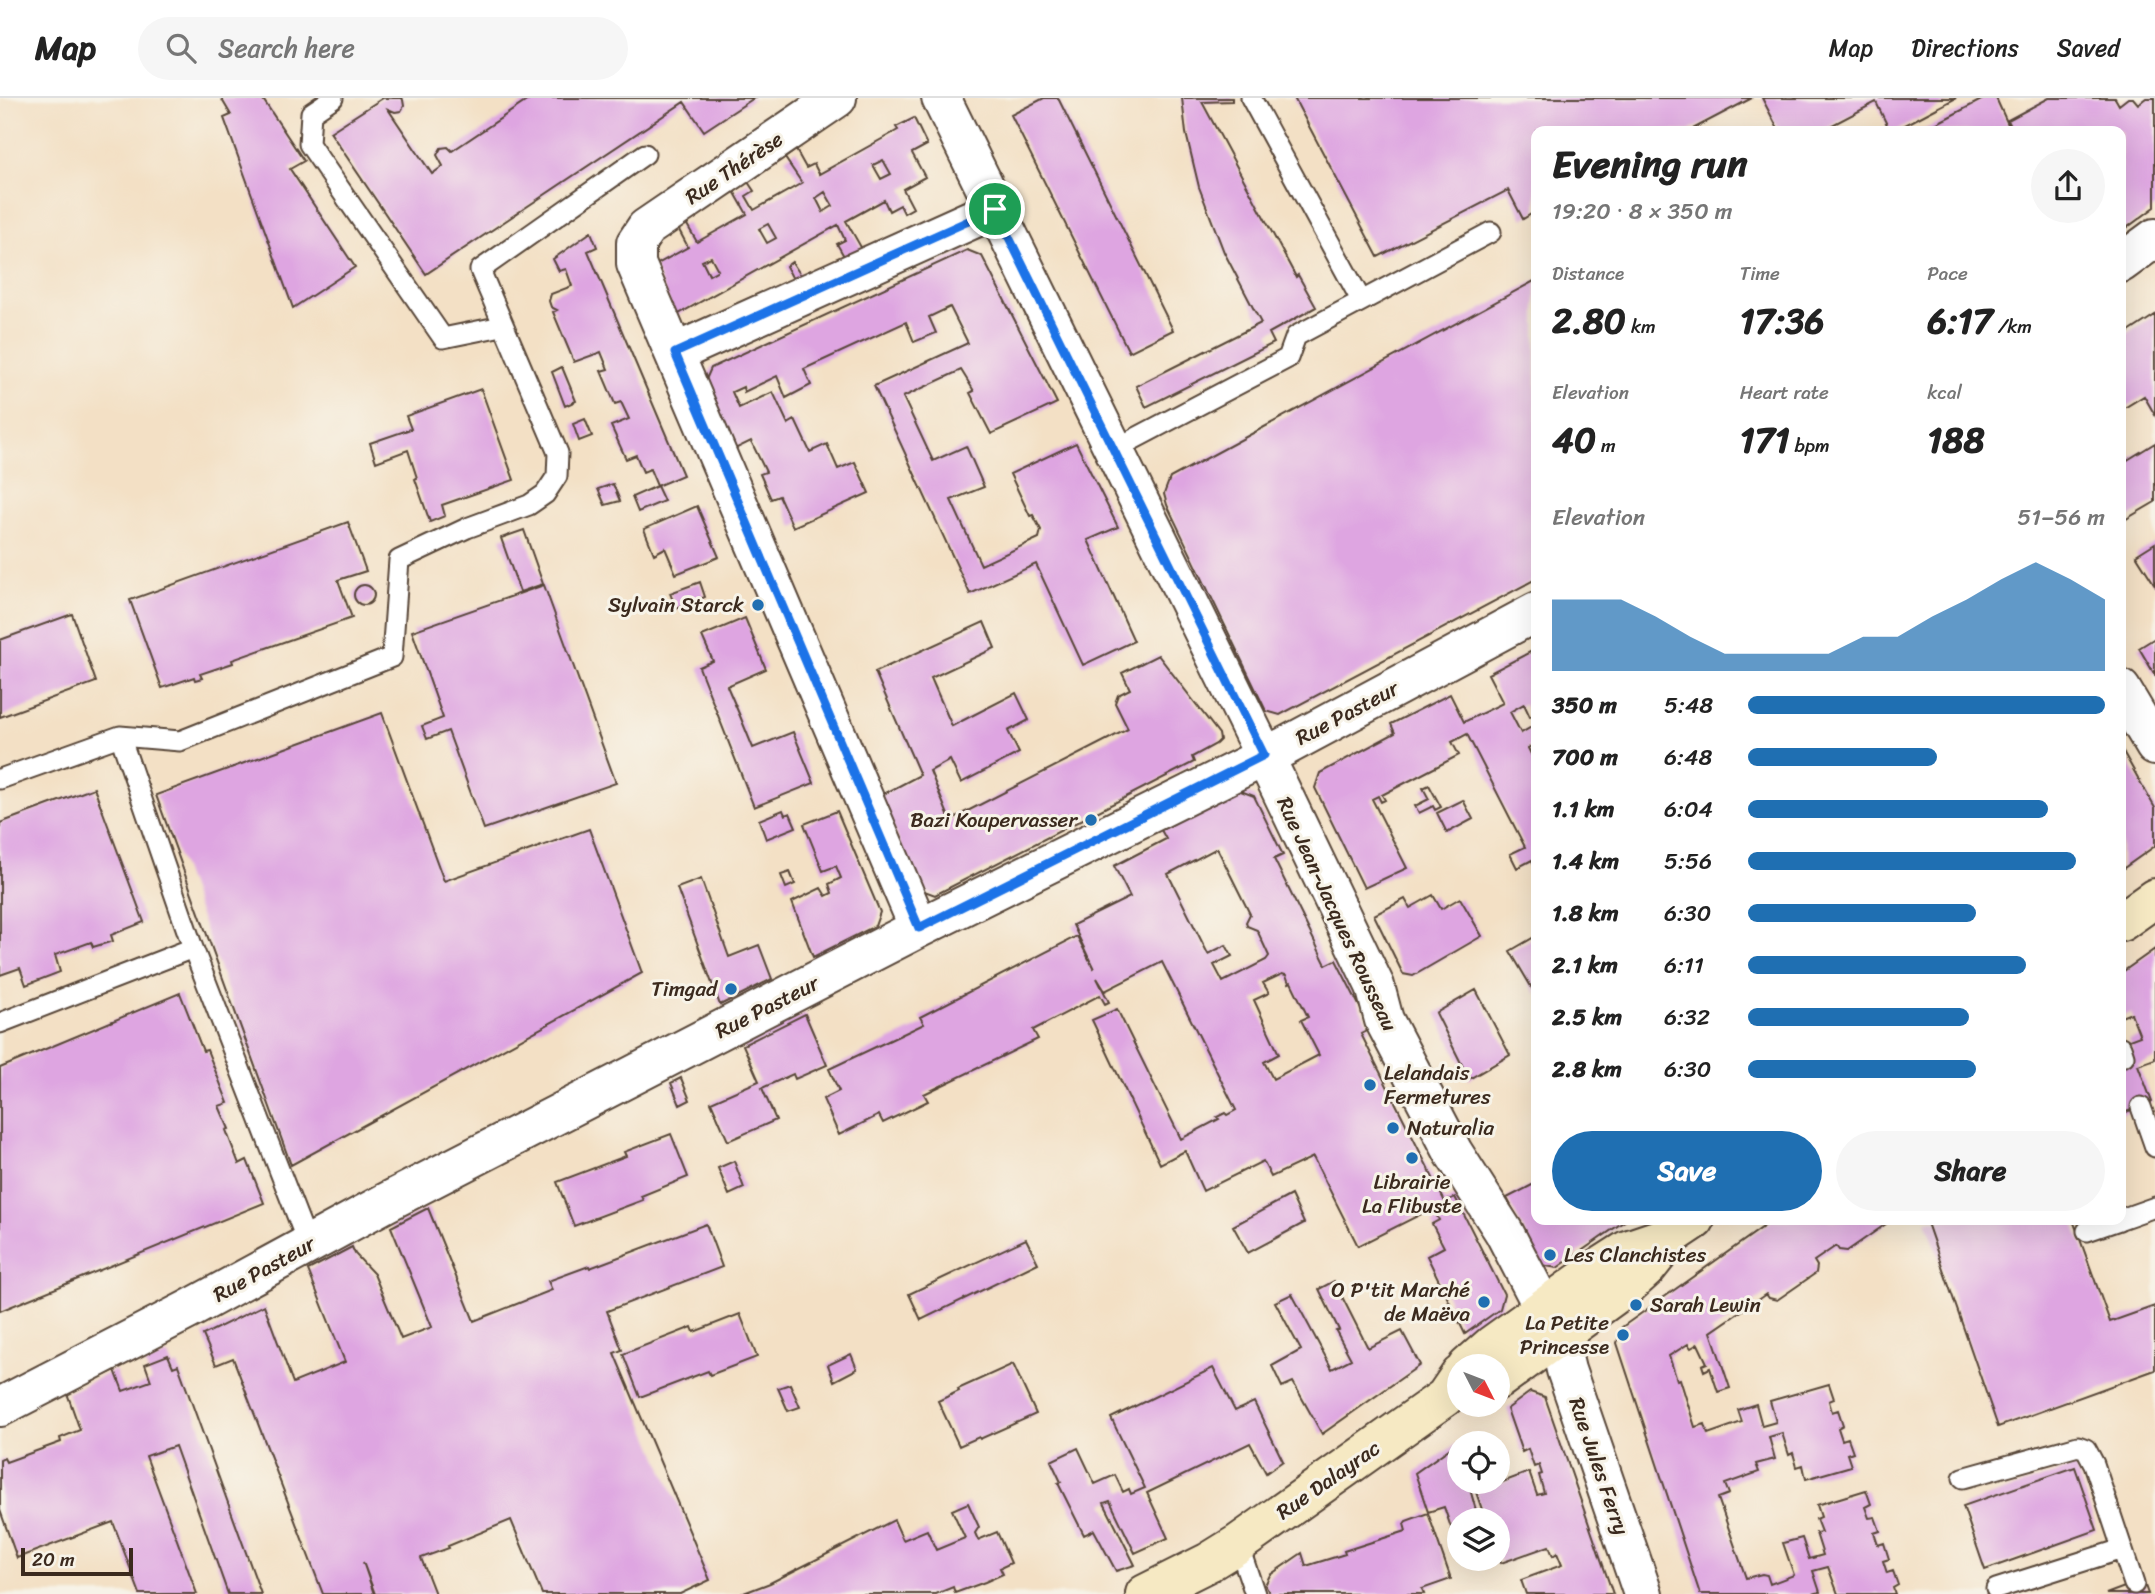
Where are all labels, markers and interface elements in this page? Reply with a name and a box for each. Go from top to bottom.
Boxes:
search box [138,17,628,80]
text: Map [35,19,96,77]
text: Search here [218,25,355,71]
text: Map [1829,27,1873,69]
text: Directions [1911,27,2019,69]
text: Saved [2057,27,2120,69]
icon: search [162,29,200,67]
street label: Rue Thérèse [677,121,791,215]
text: Evening run [1552,131,1748,198]
button: share [2031,149,2105,223]
pin [965,179,1025,239]
icon: arrive [976,190,1014,228]
text: 19:20 · 8 × 350 m [1552,191,1732,232]
text: Distance [1552,257,1624,290]
text: Time [1740,257,1780,290]
text: Pace [1927,257,1968,290]
text: 2.80 [1552,290,1626,352]
text: 17:36 [1740,290,1824,352]
text: 6:17 [1927,290,1993,352]
text: km [1626,310,1656,343]
text: /km [1993,310,2032,343]
text: Elevation [1552,376,1629,409]
text: Heart rate [1740,376,1829,409]
text: kcal [1927,376,1962,409]
text: 40 [1552,409,1596,471]
text: 171 [1740,409,1790,471]
text: 188 [1927,409,1985,471]
text: m [1596,429,1616,462]
text: bpm [1790,429,1830,462]
text: Elevation [1552,497,1645,538]
text: 51–56 m [2017,497,2105,538]
place label: Sylvain Starck [608,586,744,624]
marker: Sylvain Starck [750,597,766,613]
street label: Rue Pasteur [1288,669,1407,756]
text: 350 m [1552,685,1617,726]
text: 5:48 [1664,685,1713,726]
text: 700 m [1552,737,1618,778]
text: 6:48 [1664,737,1712,778]
text: 1.1 km [1552,789,1615,830]
text: 6:04 [1664,789,1713,830]
street label: Rue Jean-Jacques Rousseau [1266,790,1408,1038]
place label: Bazi Koupervasser [910,801,1078,839]
marker: Bazi Koupervasser [1083,812,1099,828]
text: 1.4 km [1552,841,1619,882]
text: 5:56 [1664,841,1712,882]
text: 1.8 km [1552,893,1619,934]
text: 6:30 [1664,893,1711,934]
text: 2.1 km [1552,945,1618,986]
text: 6:11 [1664,945,1704,986]
street label: Rue Pasteur [708,964,827,1049]
place label: Timgad [651,970,719,1008]
marker: Timgad [723,981,739,997]
text: 2.5 km [1552,997,1622,1038]
text: 6:32 [1664,997,1710,1038]
text: 2.8 km [1552,1049,1622,1090]
text: 6:30 [1664,1049,1711,1090]
place label: Lelandais Fermetures [1384,1054,1491,1116]
marker: Lelandais Fermetures [1362,1077,1378,1093]
place label: Naturalia [1407,1109,1494,1147]
marker: Naturalia [1385,1120,1401,1136]
button: Save [1552,1131,1822,1211]
button: Share [1836,1131,2105,1211]
marker: Librairie La Flibuste [1404,1150,1420,1166]
place label: Librairie La Flibuste [1362,1163,1462,1225]
street label: Rue Pasteur [206,1224,324,1313]
place label: Les Clanchistes [1564,1236,1707,1274]
marker: Les Clanchistes [1542,1247,1558,1263]
place label: O P'tit Marché de Maëva [1331,1271,1470,1333]
place label: Sarah Lewin [1650,1286,1761,1324]
marker: O P'tit Marché de Maëva [1476,1294,1492,1310]
marker: Sarah Lewin [1628,1297,1644,1313]
place label: La Petite Princesse [1520,1304,1609,1366]
marker: La Petite Princesse [1615,1327,1631,1343]
north arrow [1447,1354,1510,1418]
map controls [1447,1354,1510,1571]
street label: Rue Jules Ferry [1558,1392,1640,1540]
street label: Rue Dalayrac [1268,1430,1389,1530]
button: locate [1447,1431,1510,1494]
button: layers [1447,1508,1510,1571]
text: 20 m [32,1543,75,1576]
scale bar [21,1545,133,1577]

